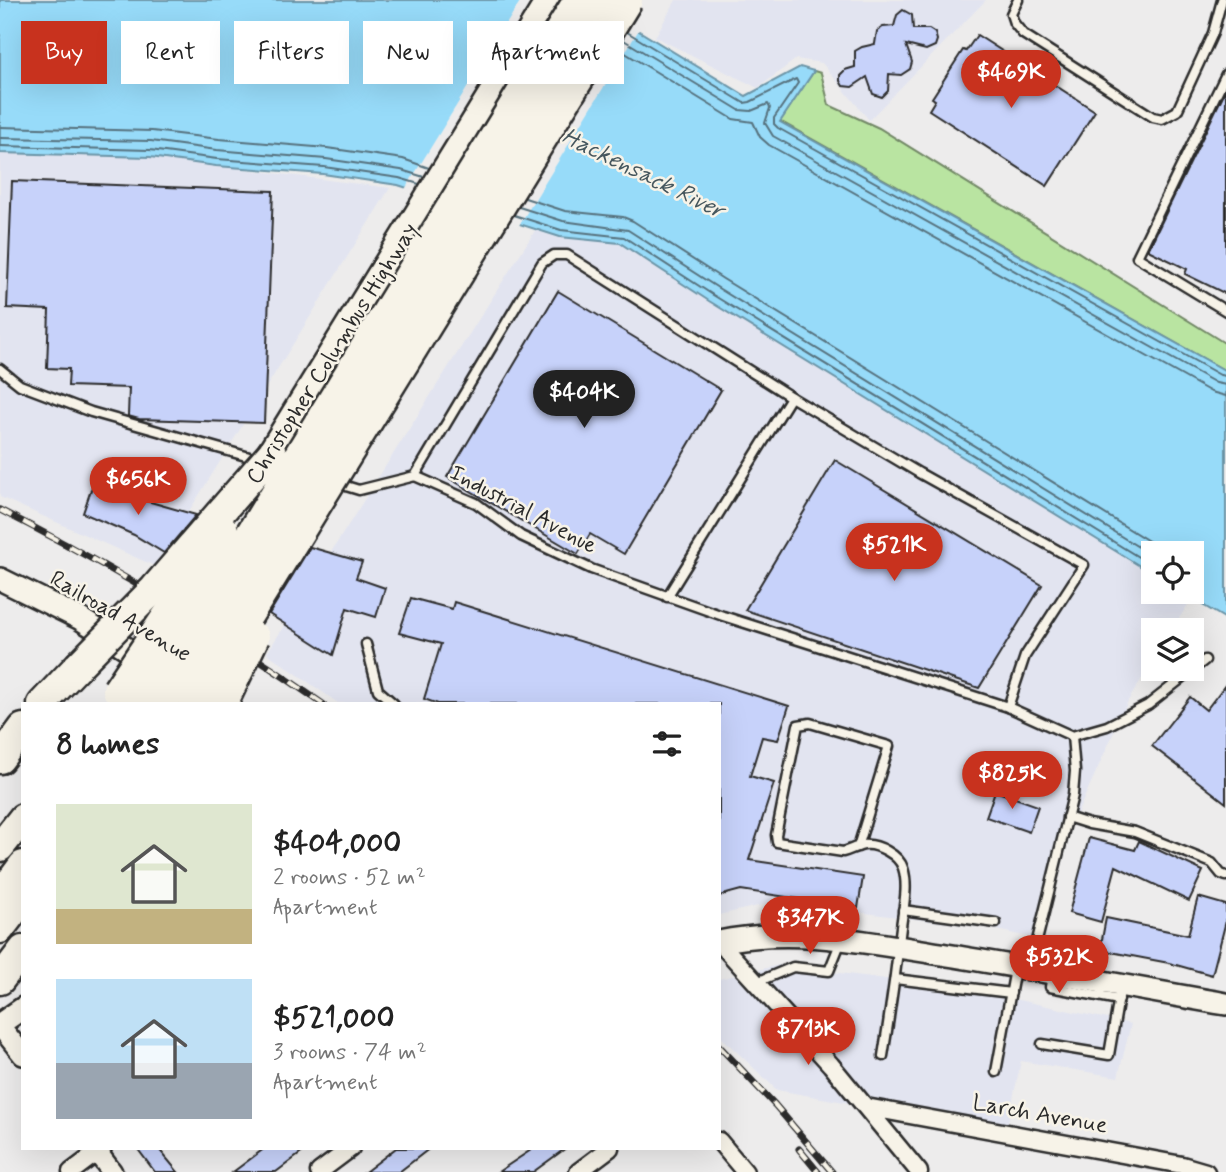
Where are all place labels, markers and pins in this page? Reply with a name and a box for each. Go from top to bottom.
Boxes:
pin: $469K [962,50,1060,110]
pin: $404K [535,370,633,430]
pin: $656K [89,458,187,517]
pin: $521K [845,524,943,583]
pin: $825K [963,752,1061,811]
pin: $347K [761,897,859,956]
pin: $532K [1010,936,1108,995]
pin: $713K [759,1007,857,1067]

